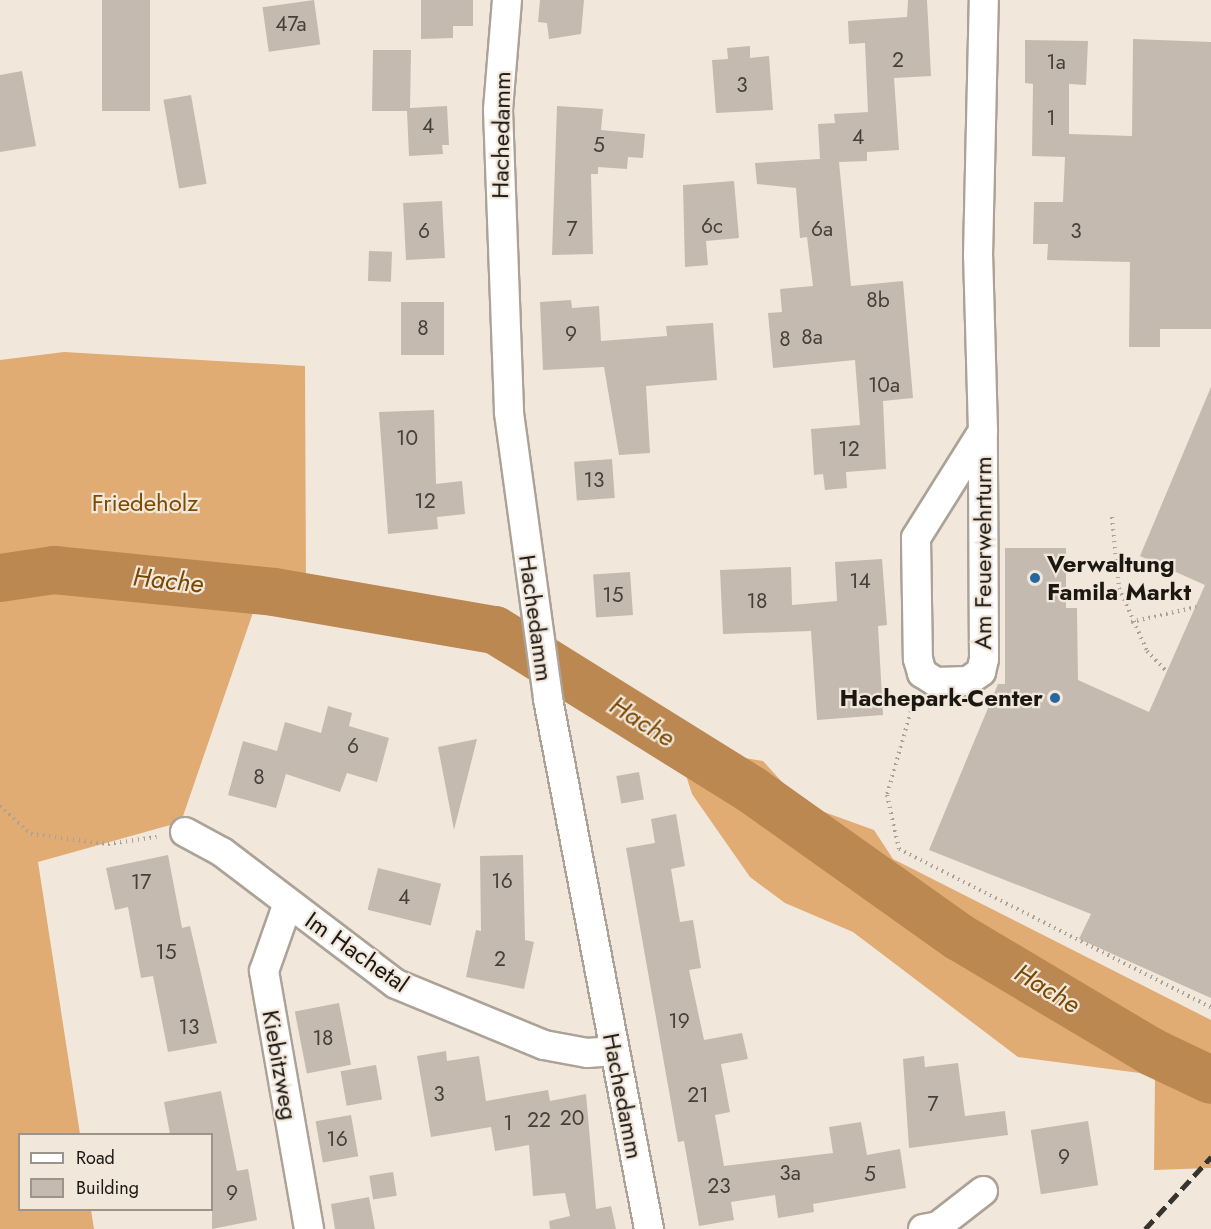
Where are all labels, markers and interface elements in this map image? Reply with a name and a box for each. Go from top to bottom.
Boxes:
house number: 47a [275,11,307,37]
house number: 2 [892,47,904,73]
house number: 1a [1046,49,1066,75]
street label: Hachedamm [485,71,517,199]
house number: 3 [736,72,748,98]
house number: 1 [1046,105,1056,131]
house number: 4 [422,113,434,139]
house number: 4 [852,124,864,150]
house number: 5 [593,132,605,158]
house number: 6c [701,213,723,239]
house number: 7 [566,216,578,242]
house number: 6a [811,216,833,242]
house number: 6 [418,218,430,244]
house number: 3 [1070,218,1082,244]
house number: 8b [866,287,890,313]
house number: 8 [417,315,429,341]
house number: 9 [565,321,577,347]
house number: 8a [801,324,823,350]
house number: 8 [779,326,791,352]
house number: 10a [868,372,900,398]
house number: 10 [396,425,418,451]
house number: 12 [838,436,860,462]
street label: Am Feuerwehrturm [969,456,997,650]
house number: 13 [584,467,604,493]
house number: 12 [414,488,436,514]
park label: Friedeholz [92,489,198,517]
place label: Verwaltung Famila Markt [1047,550,1191,606]
street label: Hachedamm [513,553,559,683]
water label: Hache [131,562,205,600]
house number: 14 [849,568,871,594]
marker: Verwaltung Famila Markt [1028,571,1042,585]
house number: 15 [602,582,624,608]
house number: 18 [747,588,767,614]
place label: Hachepark-Center [840,684,1043,712]
water label: Hache [604,690,680,754]
marker: Hachepark-Center [1048,691,1062,705]
house number: 6 [347,733,359,759]
house number: 8 [253,764,265,790]
house number: 16 [491,868,513,894]
house number: 17 [131,869,151,895]
house number: 4 [398,884,410,910]
street label: Im Hachetal [300,906,414,998]
house number: 15 [155,939,177,965]
house number: 2 [494,946,506,972]
water label: Hache [1009,957,1085,1021]
street label: Kiebitzweg [256,1008,304,1122]
house number: 19 [668,1008,690,1034]
house number: 13 [179,1014,199,1040]
house number: 18 [313,1025,333,1051]
street label: Hachedamm [597,1031,649,1161]
house number: 3 [433,1081,445,1107]
house number: 21 [687,1082,709,1108]
house number: 7 [927,1091,939,1117]
house number: 20 [560,1105,584,1131]
house number: 22 [527,1107,551,1133]
house number: 1 [503,1110,513,1136]
house number: 16 [326,1126,348,1152]
legend [18,1133,213,1211]
house number: 9 [1058,1144,1070,1170]
text: Road [76,1145,115,1171]
house number: 3a [779,1160,801,1186]
house number: 5 [864,1161,876,1187]
house number: 23 [707,1173,731,1199]
text: Building [76,1175,139,1201]
house number: 9 [226,1180,238,1206]

